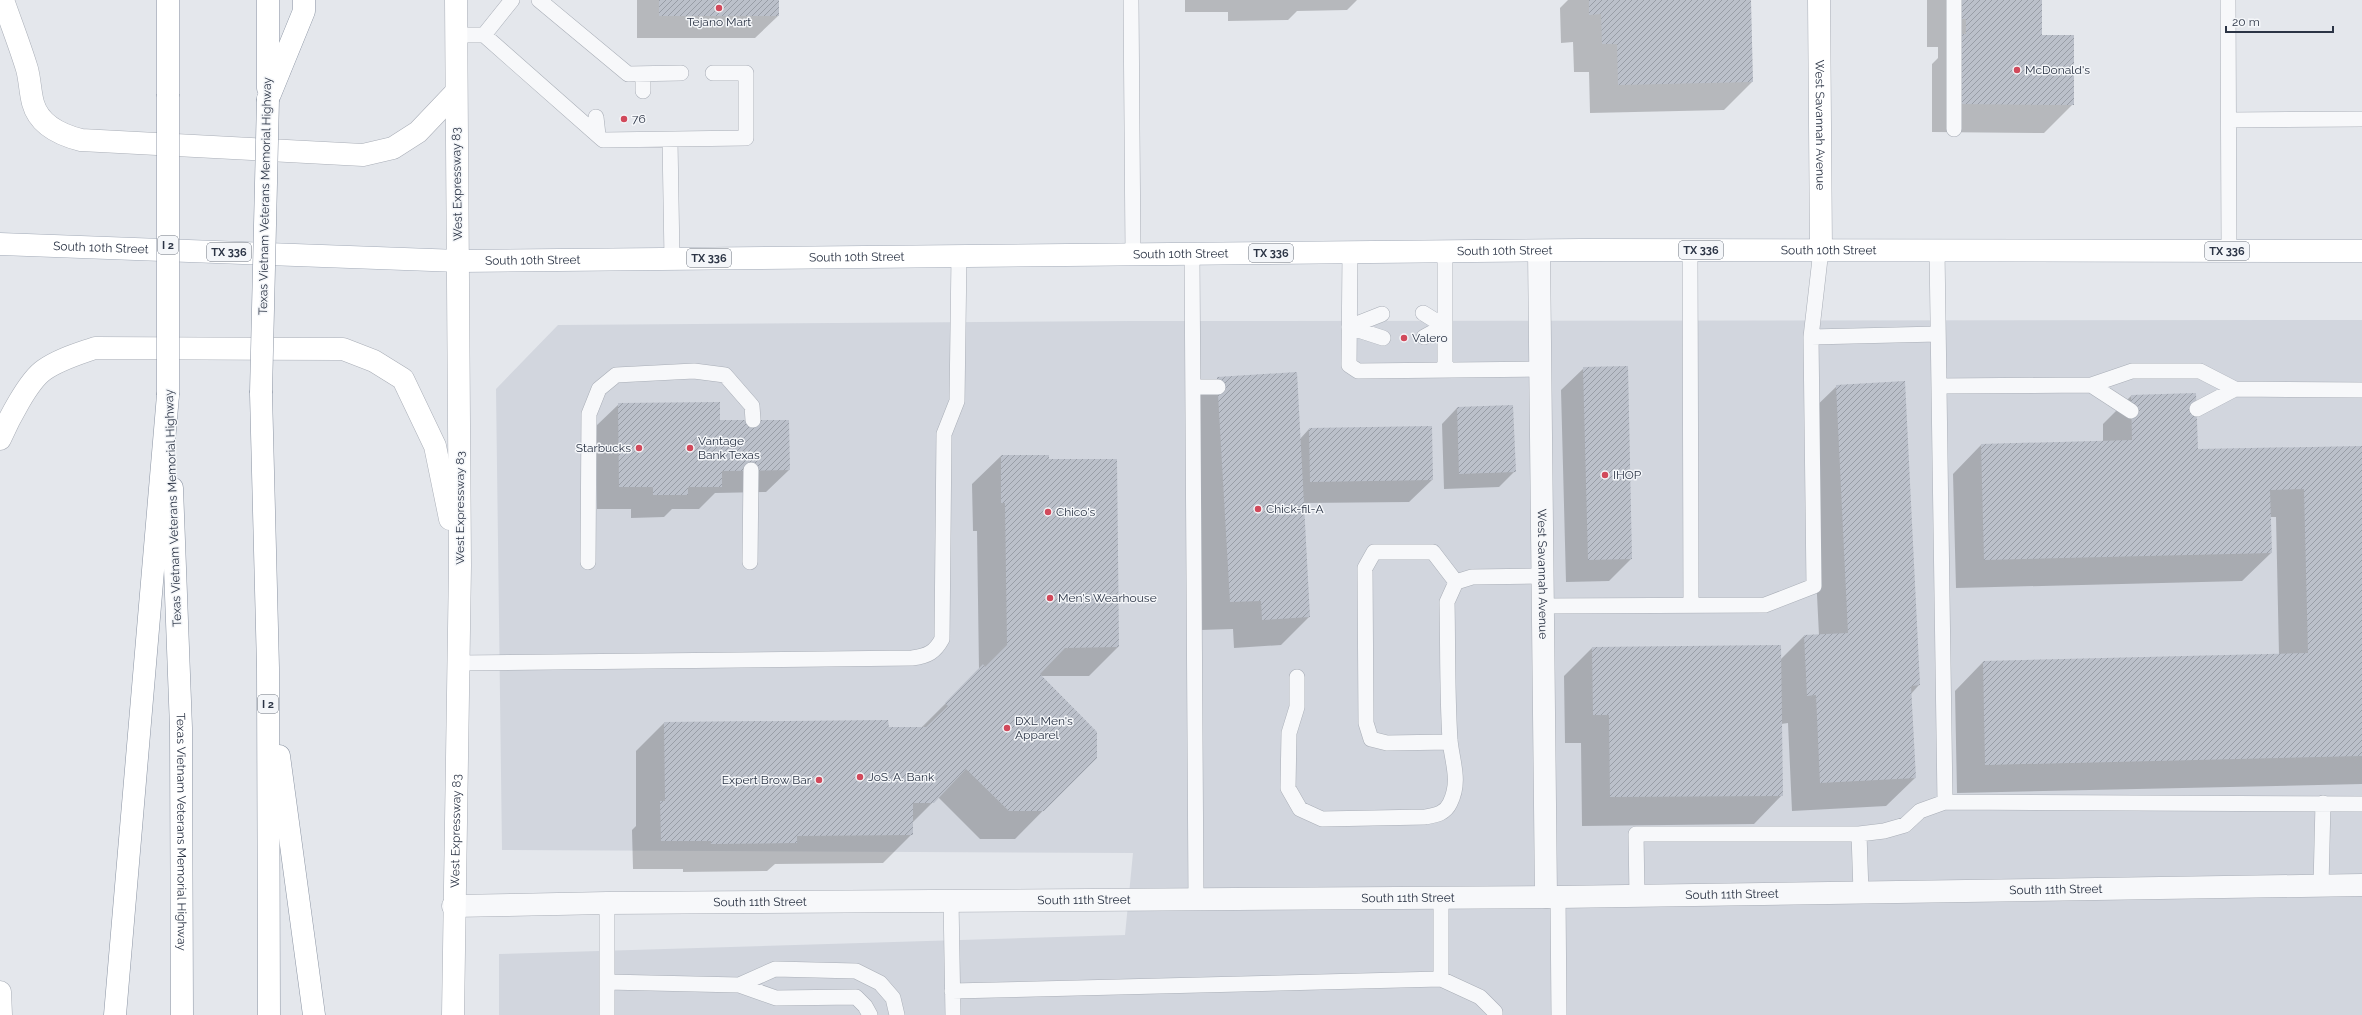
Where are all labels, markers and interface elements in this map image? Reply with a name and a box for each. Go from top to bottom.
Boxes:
marker: Tejano Mart [714,3,724,13]
scale bar [2226,8,2333,34]
place label: Tejano Mart [687,15,751,29]
text: 20 m [2232,15,2260,29]
street label: West Savannah Avenue [1812,60,1828,190]
place label: McDonald's [2025,63,2090,77]
marker: McDonald's [2012,65,2022,75]
street label: Texas Vietnam Veterans Memorial Highway [256,77,274,315]
place label: 76 [632,112,646,126]
marker: 76 [619,114,629,124]
street label: West Expressway 83 [449,127,465,241]
road number: I 2 [158,236,178,254]
street label: South 10th Street [53,239,149,257]
road number: TX 336 [1679,241,1723,259]
road number: TX 336 [2205,242,2249,260]
road number: TX 336 [207,243,251,261]
street label: South 10th Street [1457,243,1552,258]
street label: South 10th Street [1781,243,1876,257]
road number: TX 336 [1249,244,1293,262]
street label: South 10th Street [1133,246,1229,261]
road number: TX 336 [687,249,731,267]
street label: South 10th Street [809,250,905,265]
street label: South 10th Street [485,253,581,268]
place label: Valero [1412,331,1448,345]
marker: Valero [1399,333,1409,343]
street label: Texas Vietnam Veterans Memorial Highway [162,388,184,627]
place label: Vantage Bank Texas [698,434,760,462]
place label: Starbucks [576,441,631,455]
marker: Starbucks [634,443,644,453]
marker: Vantage Bank Texas [685,443,695,453]
street label: West Expressway 83 [453,451,467,565]
place label: IHOP [1613,468,1642,482]
marker: IHOP [1600,470,1610,480]
place label: Chick-fil-A [1266,502,1324,516]
marker: Chick-fil-A [1253,504,1263,514]
place label: Chico's [1056,505,1096,519]
marker: Chico's [1043,507,1053,517]
street label: West Savannah Avenue [1535,509,1550,639]
place label: Men's Wearhouse [1058,591,1157,605]
marker: Men's Wearhouse [1045,593,1055,603]
road number: I 2 [258,695,278,713]
street label: Texas Vietnam Veterans Memorial Highway [173,713,189,951]
place label: DXL Men's Apparel [1015,714,1073,742]
marker: DXL Men's Apparel [1002,723,1012,733]
place label: JoS. A. Bank [868,770,935,784]
marker: JoS. A. Bank [855,772,865,782]
place label: Expert Brow Bar [722,773,812,787]
street label: West Expressway 83 [448,774,464,888]
marker: Expert Brow Bar [814,775,824,785]
street label: South 11th Street [2009,882,2103,897]
street label: South 11th Street [1685,887,1779,902]
street label: South 11th Street [1361,891,1455,905]
street label: South 11th Street [1037,893,1131,907]
street label: South 11th Street [713,895,807,909]

